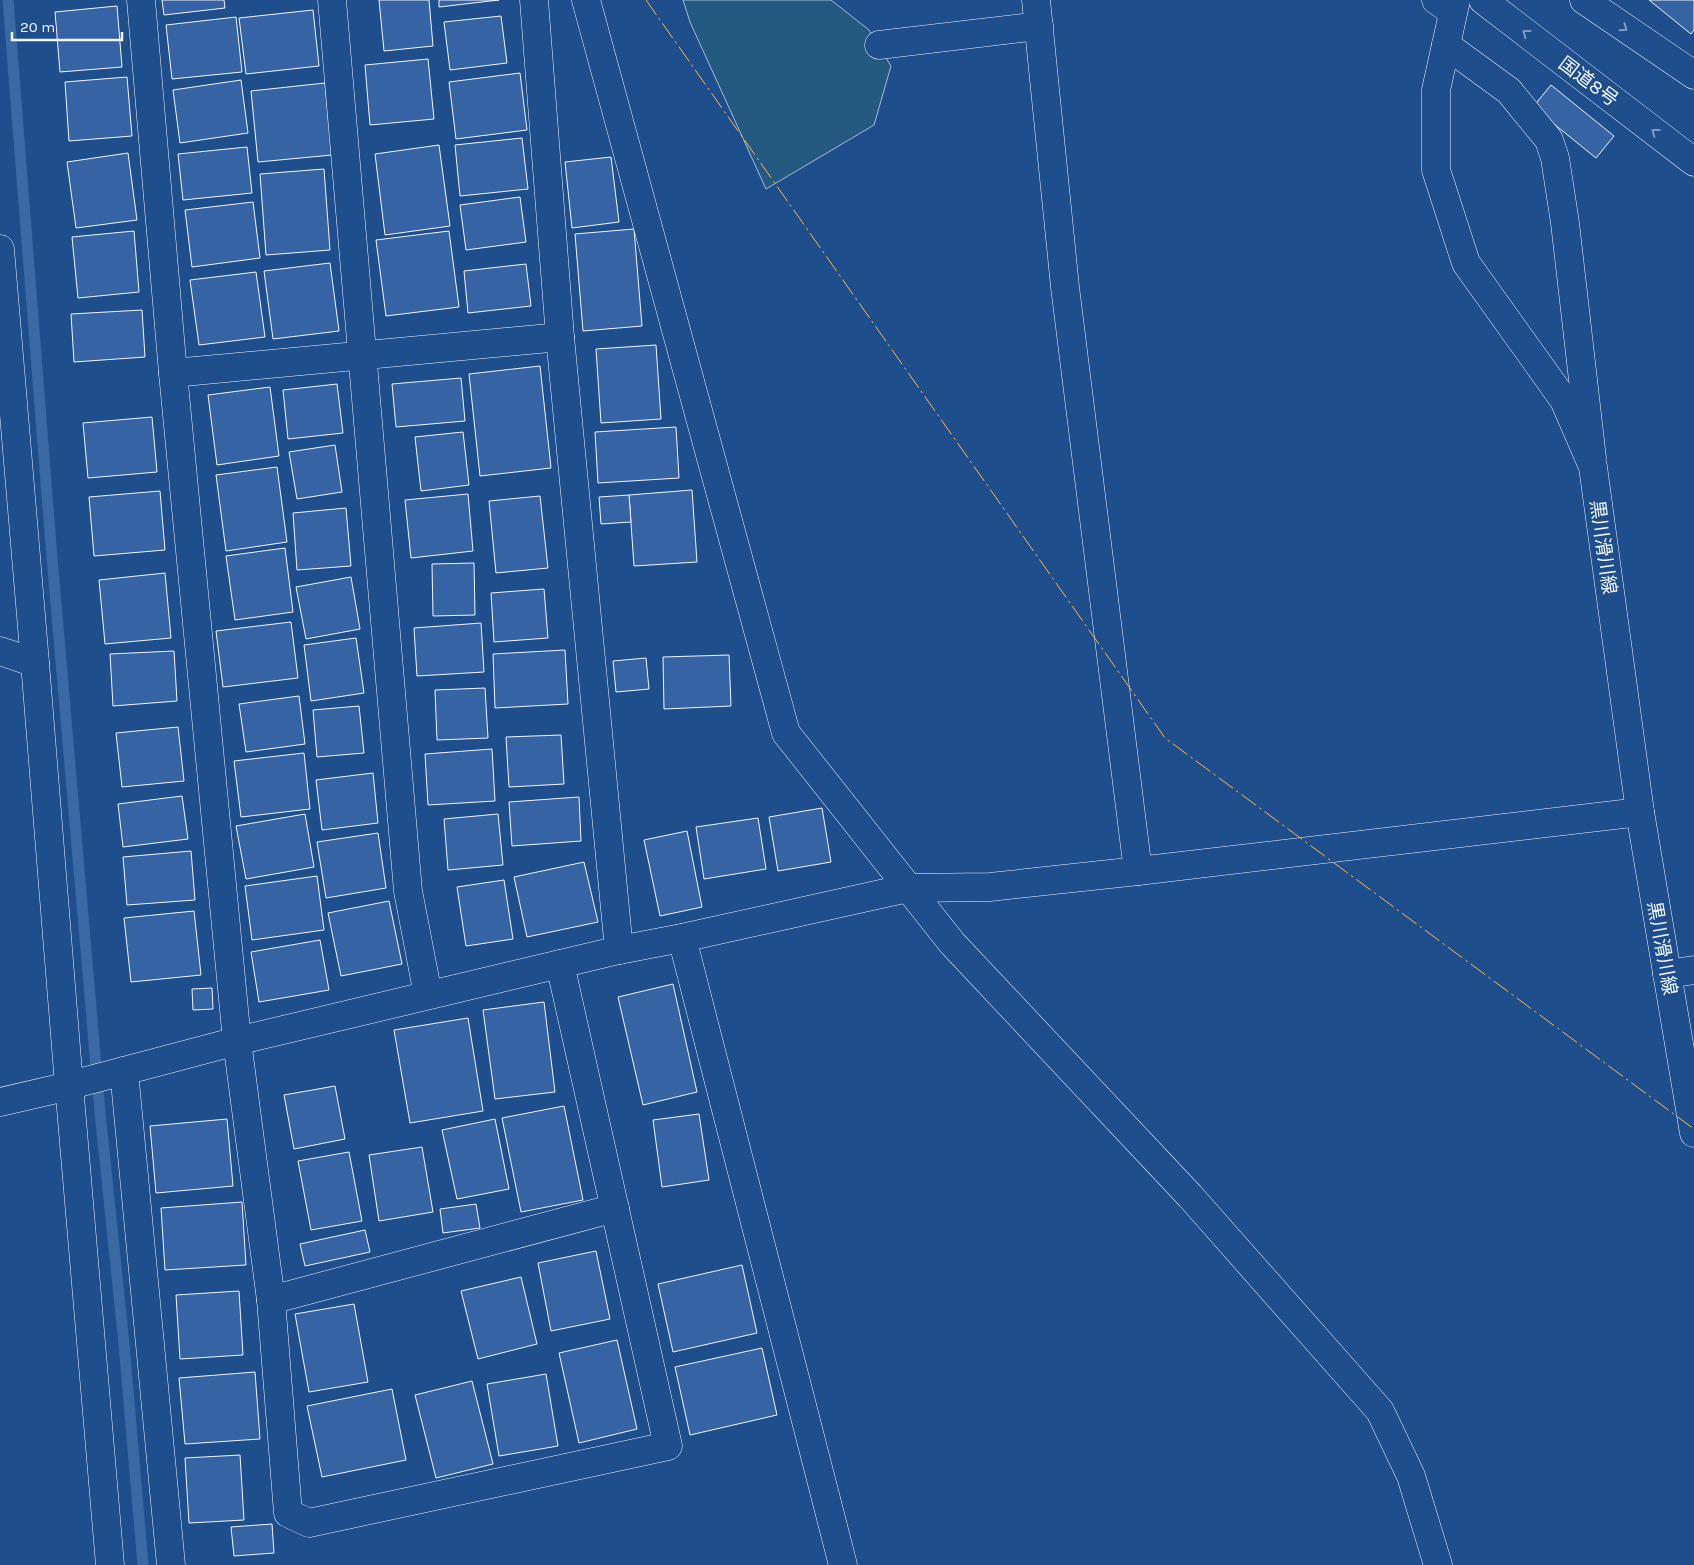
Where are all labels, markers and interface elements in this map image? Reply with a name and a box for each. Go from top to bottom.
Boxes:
scale bar [12,10,122,42]
text: 20 m [20,18,55,36]
one-way arrow [1619,22,1628,31]
one-way arrow [1522,30,1532,39]
street label: 国道8号 [1554,52,1622,111]
one-way arrow [1651,129,1661,138]
street label: 黒川滑川線 [1586,499,1621,596]
street label: 黒川滑川線 [1643,899,1681,997]

